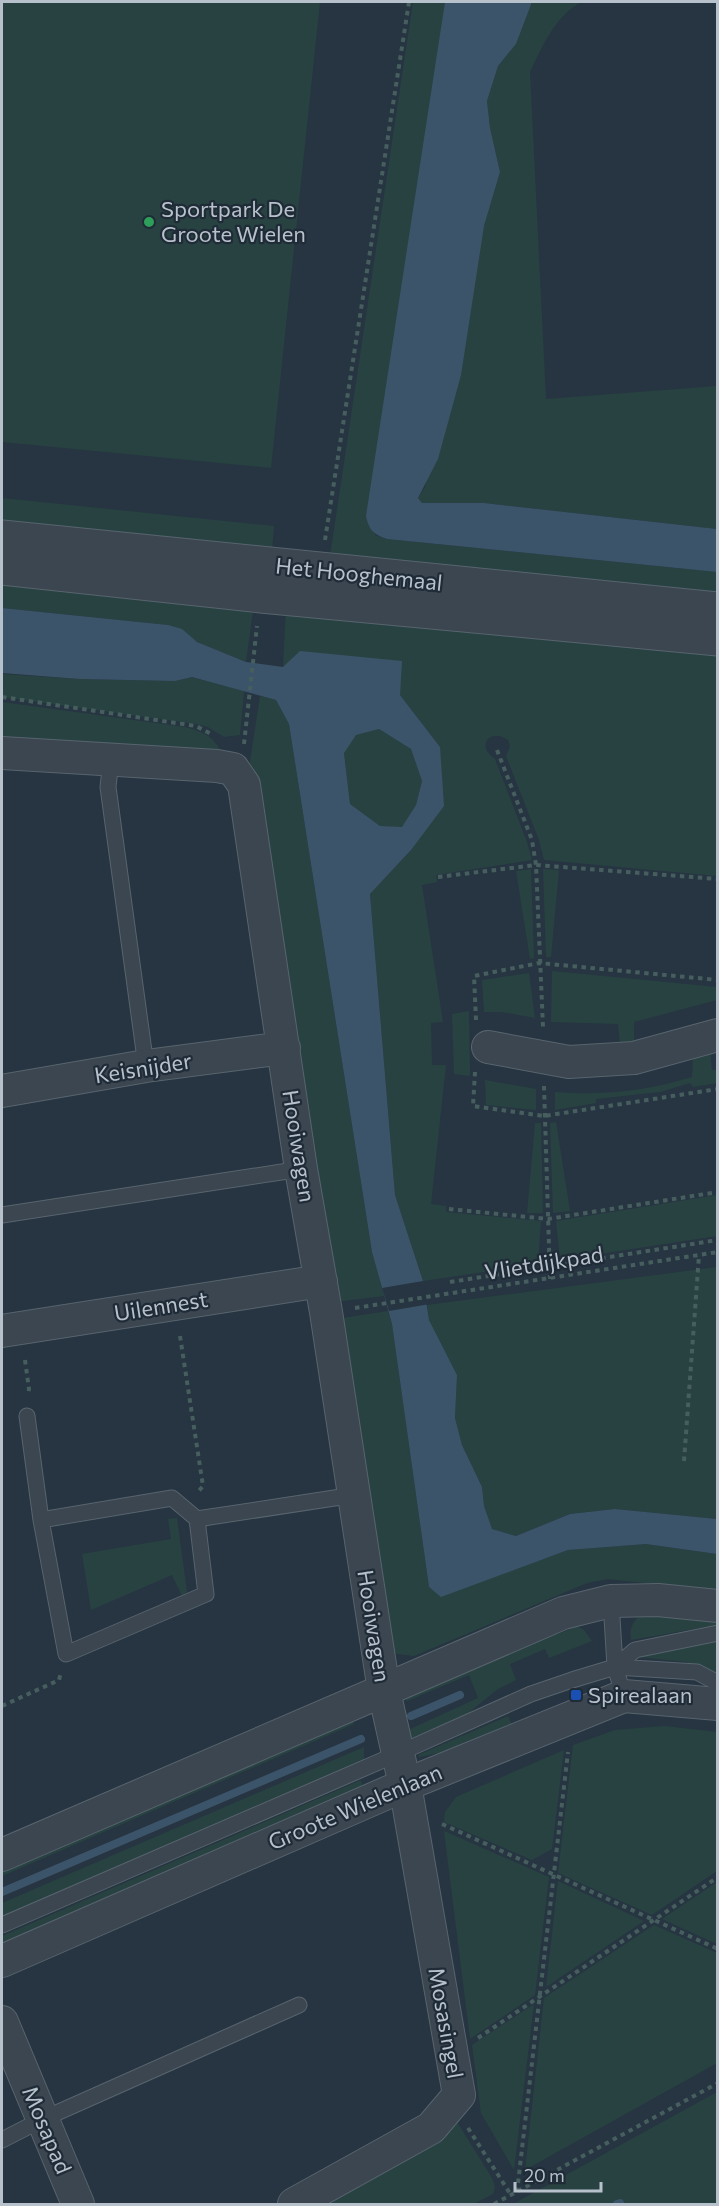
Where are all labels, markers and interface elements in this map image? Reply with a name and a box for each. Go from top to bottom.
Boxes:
place label: Sportpark De Groote Wielen [161,195,306,247]
marker: Sportpark De Groote Wielen [142,215,156,229]
street label: Het Hooghemaal [274,551,444,596]
street label: Keisnijder [92,1046,194,1089]
street label: Hooiwagen [277,1088,322,1204]
street label: Vlietdijkpad [483,1240,605,1285]
street label: Uilennest [112,1285,210,1326]
street label: Hooiwagen [352,1568,397,1684]
place label: Spirealaan [588,1681,692,1708]
marker: Spirealaan [569,1688,583,1702]
street label: Groote Wielenlaan [264,1758,446,1855]
street label: Mosasingel [423,1965,470,2081]
street label: Mosapad [17,2082,78,2178]
scale bar [515,2155,600,2193]
text: 20 m [524,2164,565,2186]

